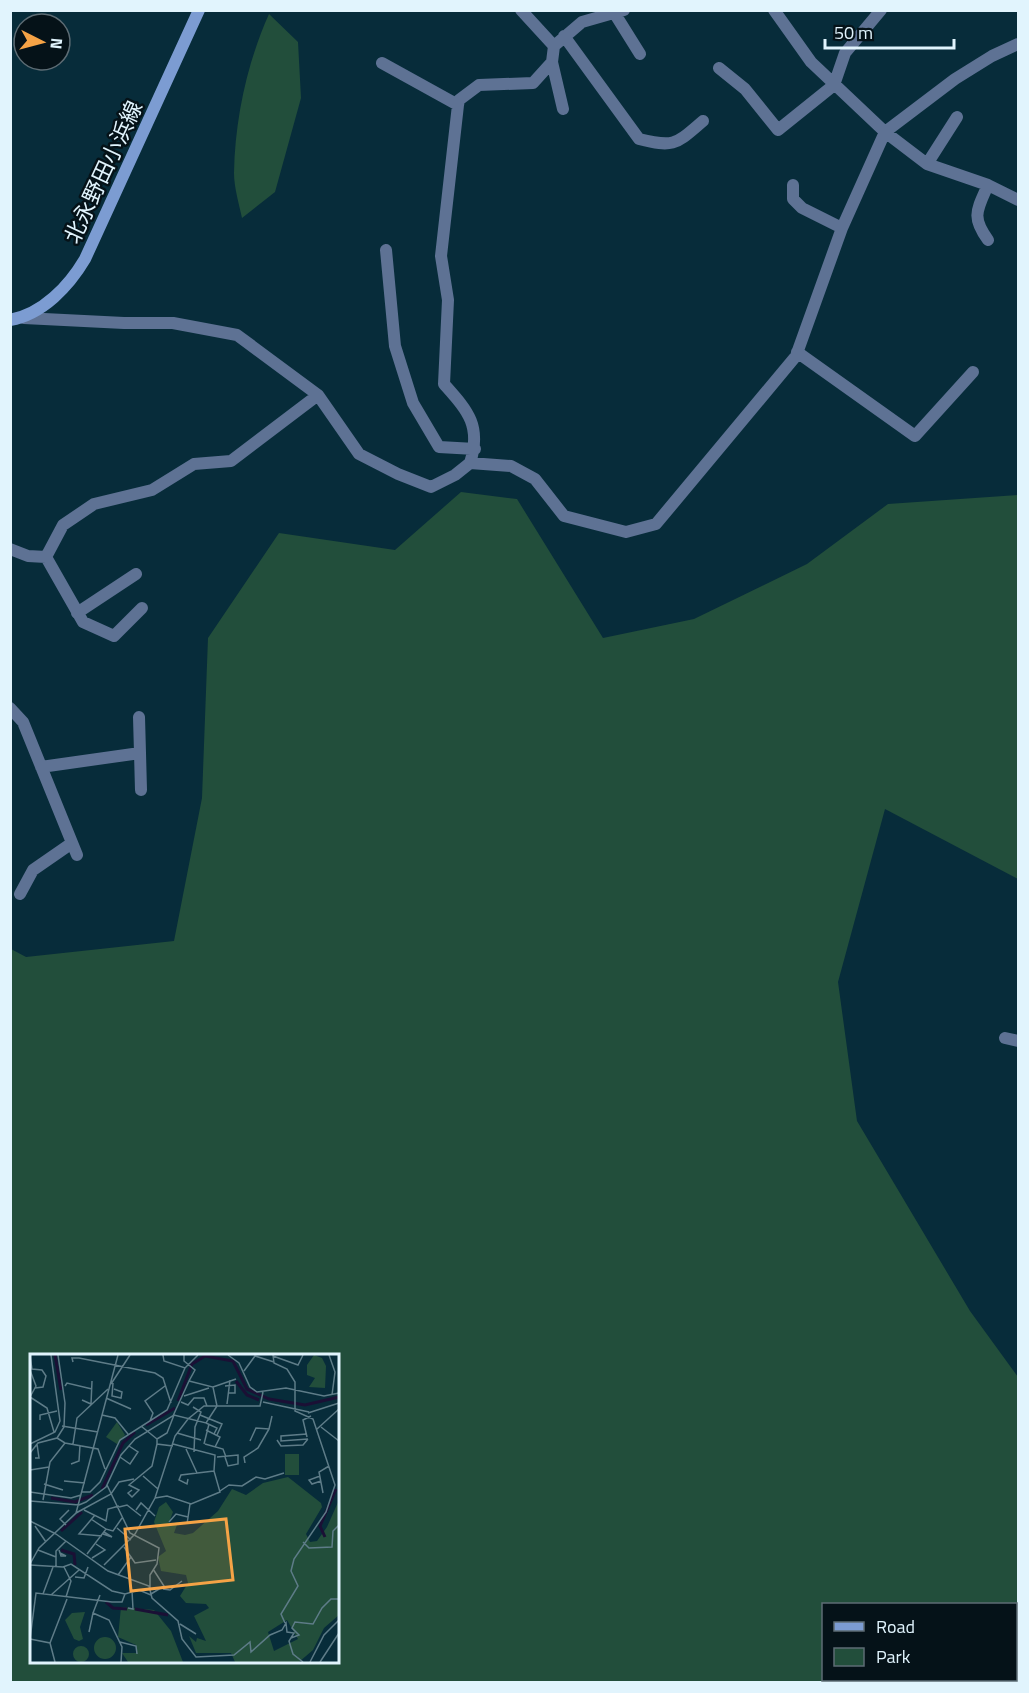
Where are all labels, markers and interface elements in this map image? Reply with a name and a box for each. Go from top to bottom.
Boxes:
north arrow [12,12,72,72]
scale bar [825,12,954,50]
text: 50 m [834,19,873,46]
text: N [44,37,69,50]
street label: 北永野田小浜線 [55,95,151,249]
inset map [30,1354,339,1663]
legend [822,1603,1017,1681]
text: Road [876,1613,915,1640]
text: Park [876,1643,911,1670]

